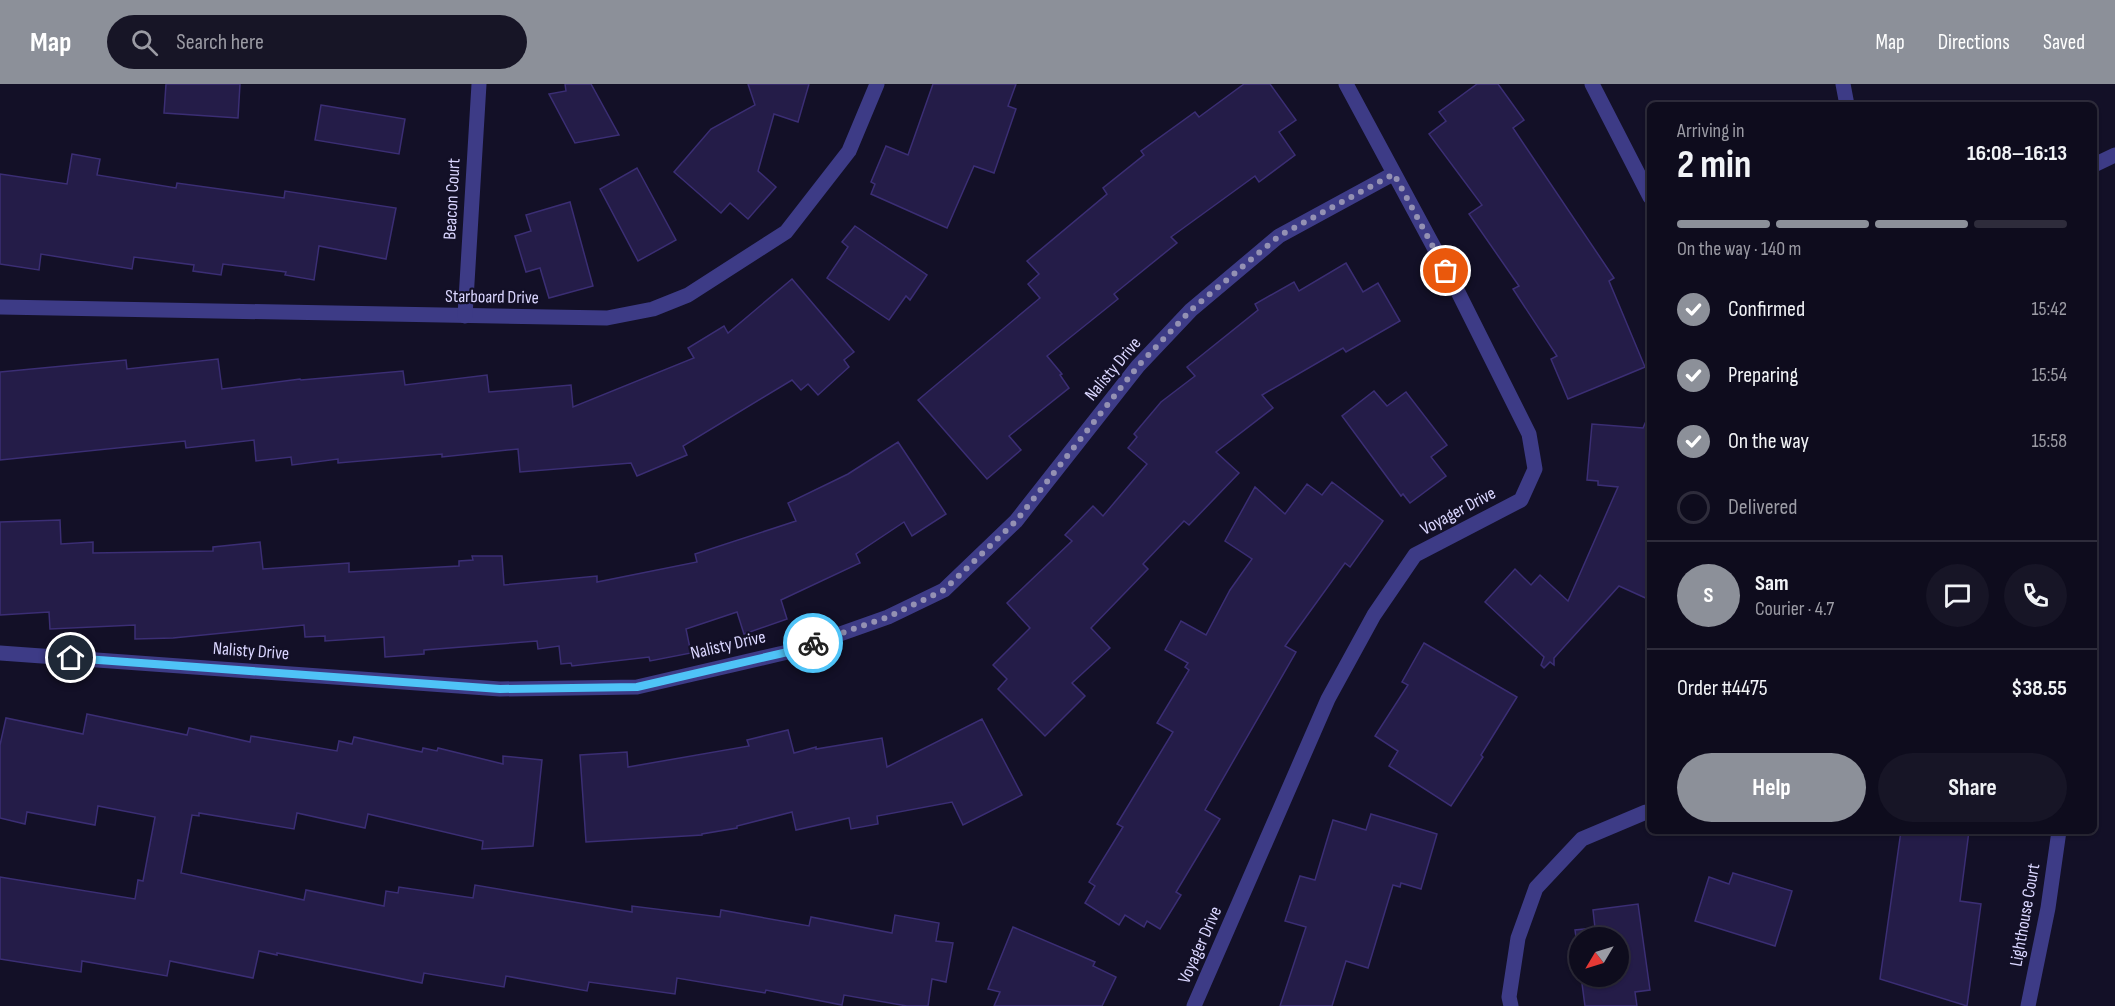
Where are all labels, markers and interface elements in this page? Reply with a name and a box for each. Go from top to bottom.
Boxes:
search box [107,15,527,69]
text: Map [30,26,71,59]
icon: search [128,26,161,59]
text: Search here [176,29,264,56]
text: Map [1875,30,1905,55]
text: Directions [1938,30,2010,55]
text: Saved [2043,30,2085,55]
text: Arriving in [1677,119,1745,143]
text: 16:08–16:13 [1967,140,2067,167]
text: 2 min [1677,142,1751,189]
street label: Beacon Court [439,157,465,240]
text: On the way · 140 m [1677,237,1801,261]
pin [1420,245,1471,296]
icon: bag [1429,254,1462,287]
street label: Starboard Drive [445,286,539,308]
icon: check [1677,293,1710,326]
text: Confirmed [1728,296,1805,323]
text: 15:42 [2032,297,2067,321]
street label: Nalisty Drive [1080,333,1146,405]
icon: check [1677,359,1710,392]
text: Preparing [1728,362,1798,389]
text: 15:54 [2032,363,2067,387]
icon: check [1677,425,1710,458]
text: On the way [1728,428,1809,455]
text: 15:58 [2031,429,2067,453]
street label: Voyager Drive [1417,482,1499,540]
text: Delivered [1728,494,1797,521]
button: chat [1926,564,1989,627]
button: phone [2004,564,2067,627]
text: Sam [1755,570,1789,597]
text: S [1704,582,1713,609]
text: Courier · 4.7 [1755,597,1834,621]
courier [783,613,843,673]
street label: Nalisty Drive [688,626,768,664]
icon: bike [797,627,830,660]
pin [45,632,96,683]
street label: Nalisty Drive [212,638,290,664]
icon: home [54,641,87,674]
text: Order #4475 [1677,675,1768,702]
text: $38.55 [2011,675,2067,702]
button: Help [1677,753,1866,822]
button: Share [1878,753,2067,822]
street label: Lighthouse Court [2006,861,2044,968]
street label: Voyager Drive [1174,903,1226,987]
north arrow [1569,927,1629,987]
map controls [1569,927,1629,987]

